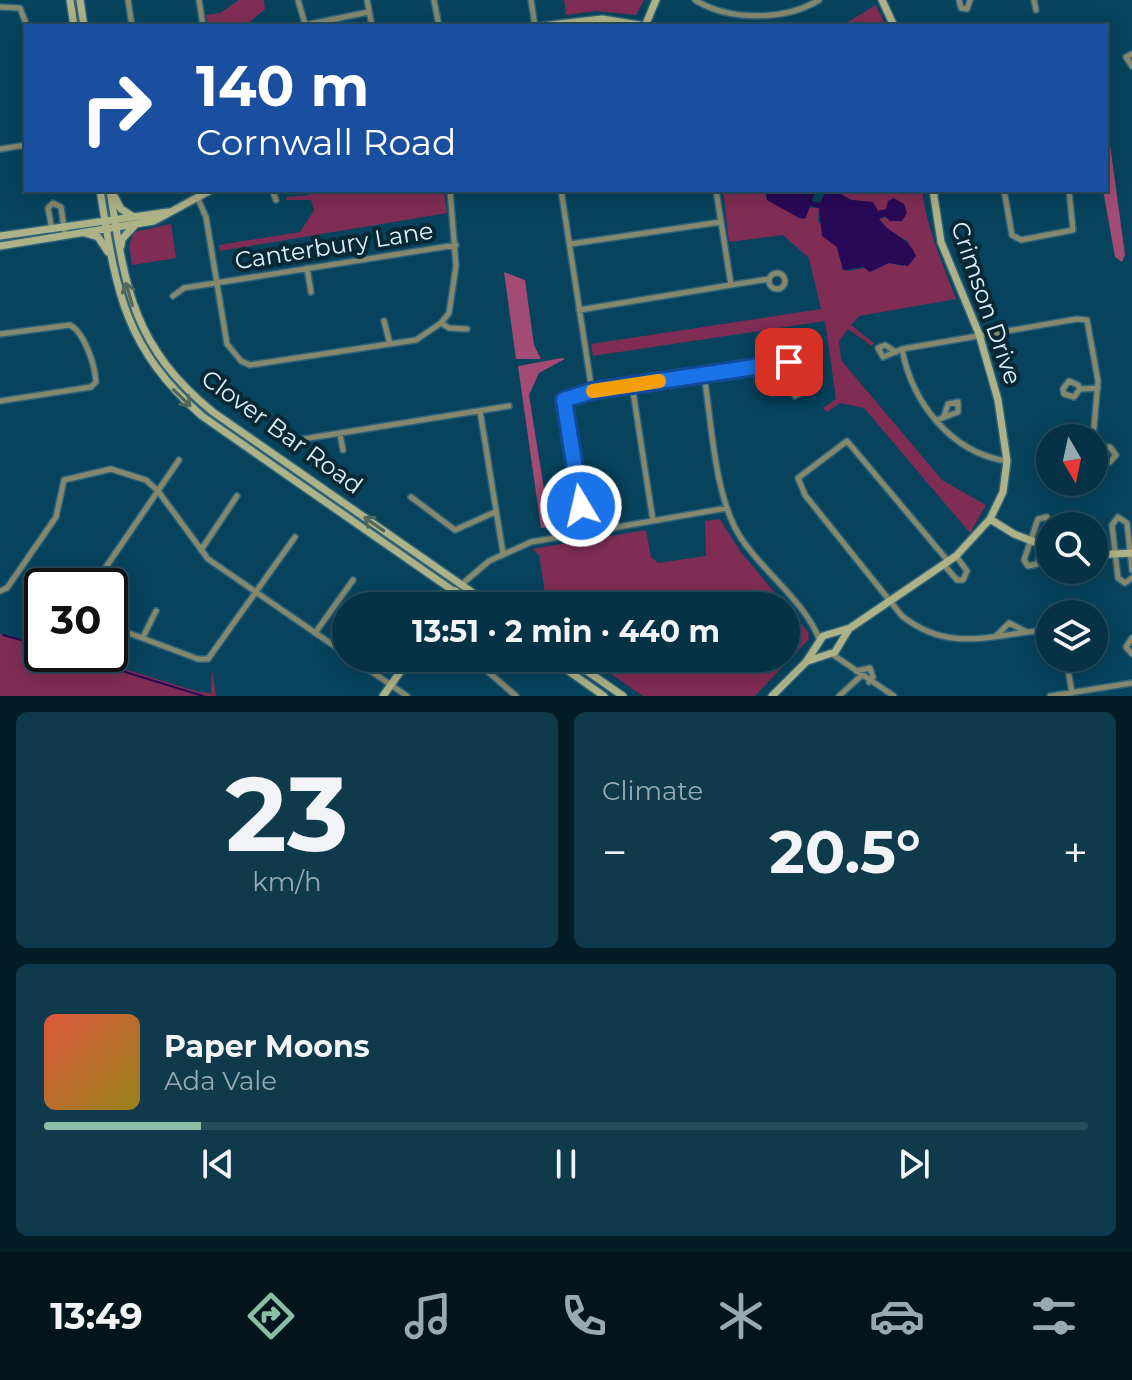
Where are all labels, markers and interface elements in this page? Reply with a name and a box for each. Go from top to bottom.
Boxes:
text: 140 m [196,52,369,120]
icon: right [64,56,168,160]
text: Cornwall Road [196,120,457,164]
street label: Canterbury Lane [233,215,435,276]
street label: Crimson Drive [945,218,1028,388]
one-way arrow [121,281,136,307]
pin [755,328,823,396]
icon: arrive [767,340,811,384]
street label: Clover Bar Road [196,363,369,500]
one-way arrow [172,388,192,407]
north arrow [1036,424,1108,496]
map controls [1036,424,1108,672]
position arrow [539,464,623,548]
button: search [1036,512,1108,584]
one-way arrow [364,516,386,532]
speed limit sign: 30 [24,568,128,672]
button: layers [1036,600,1108,672]
text: 13:51 · 2 min · 440 m [412,613,720,650]
text: 23 [226,750,348,877]
text: Climate [602,775,703,807]
text: 20.5° [769,815,921,888]
text: − [602,825,627,879]
text: + [1063,825,1088,879]
text: km/h [252,866,322,898]
text: Paper Moons [164,1028,370,1065]
text: Ada Vale [164,1065,277,1097]
icon: previous [196,1142,240,1186]
icon: pause [544,1142,588,1186]
icon: next [892,1142,936,1186]
icon: directions [243,1288,299,1344]
icon: music [400,1288,456,1344]
icon: phone [556,1288,612,1344]
icon: climate [713,1288,769,1344]
icon: car [869,1288,925,1344]
icon: filters [1026,1288,1082,1344]
text: 13:49 [50,1294,143,1338]

